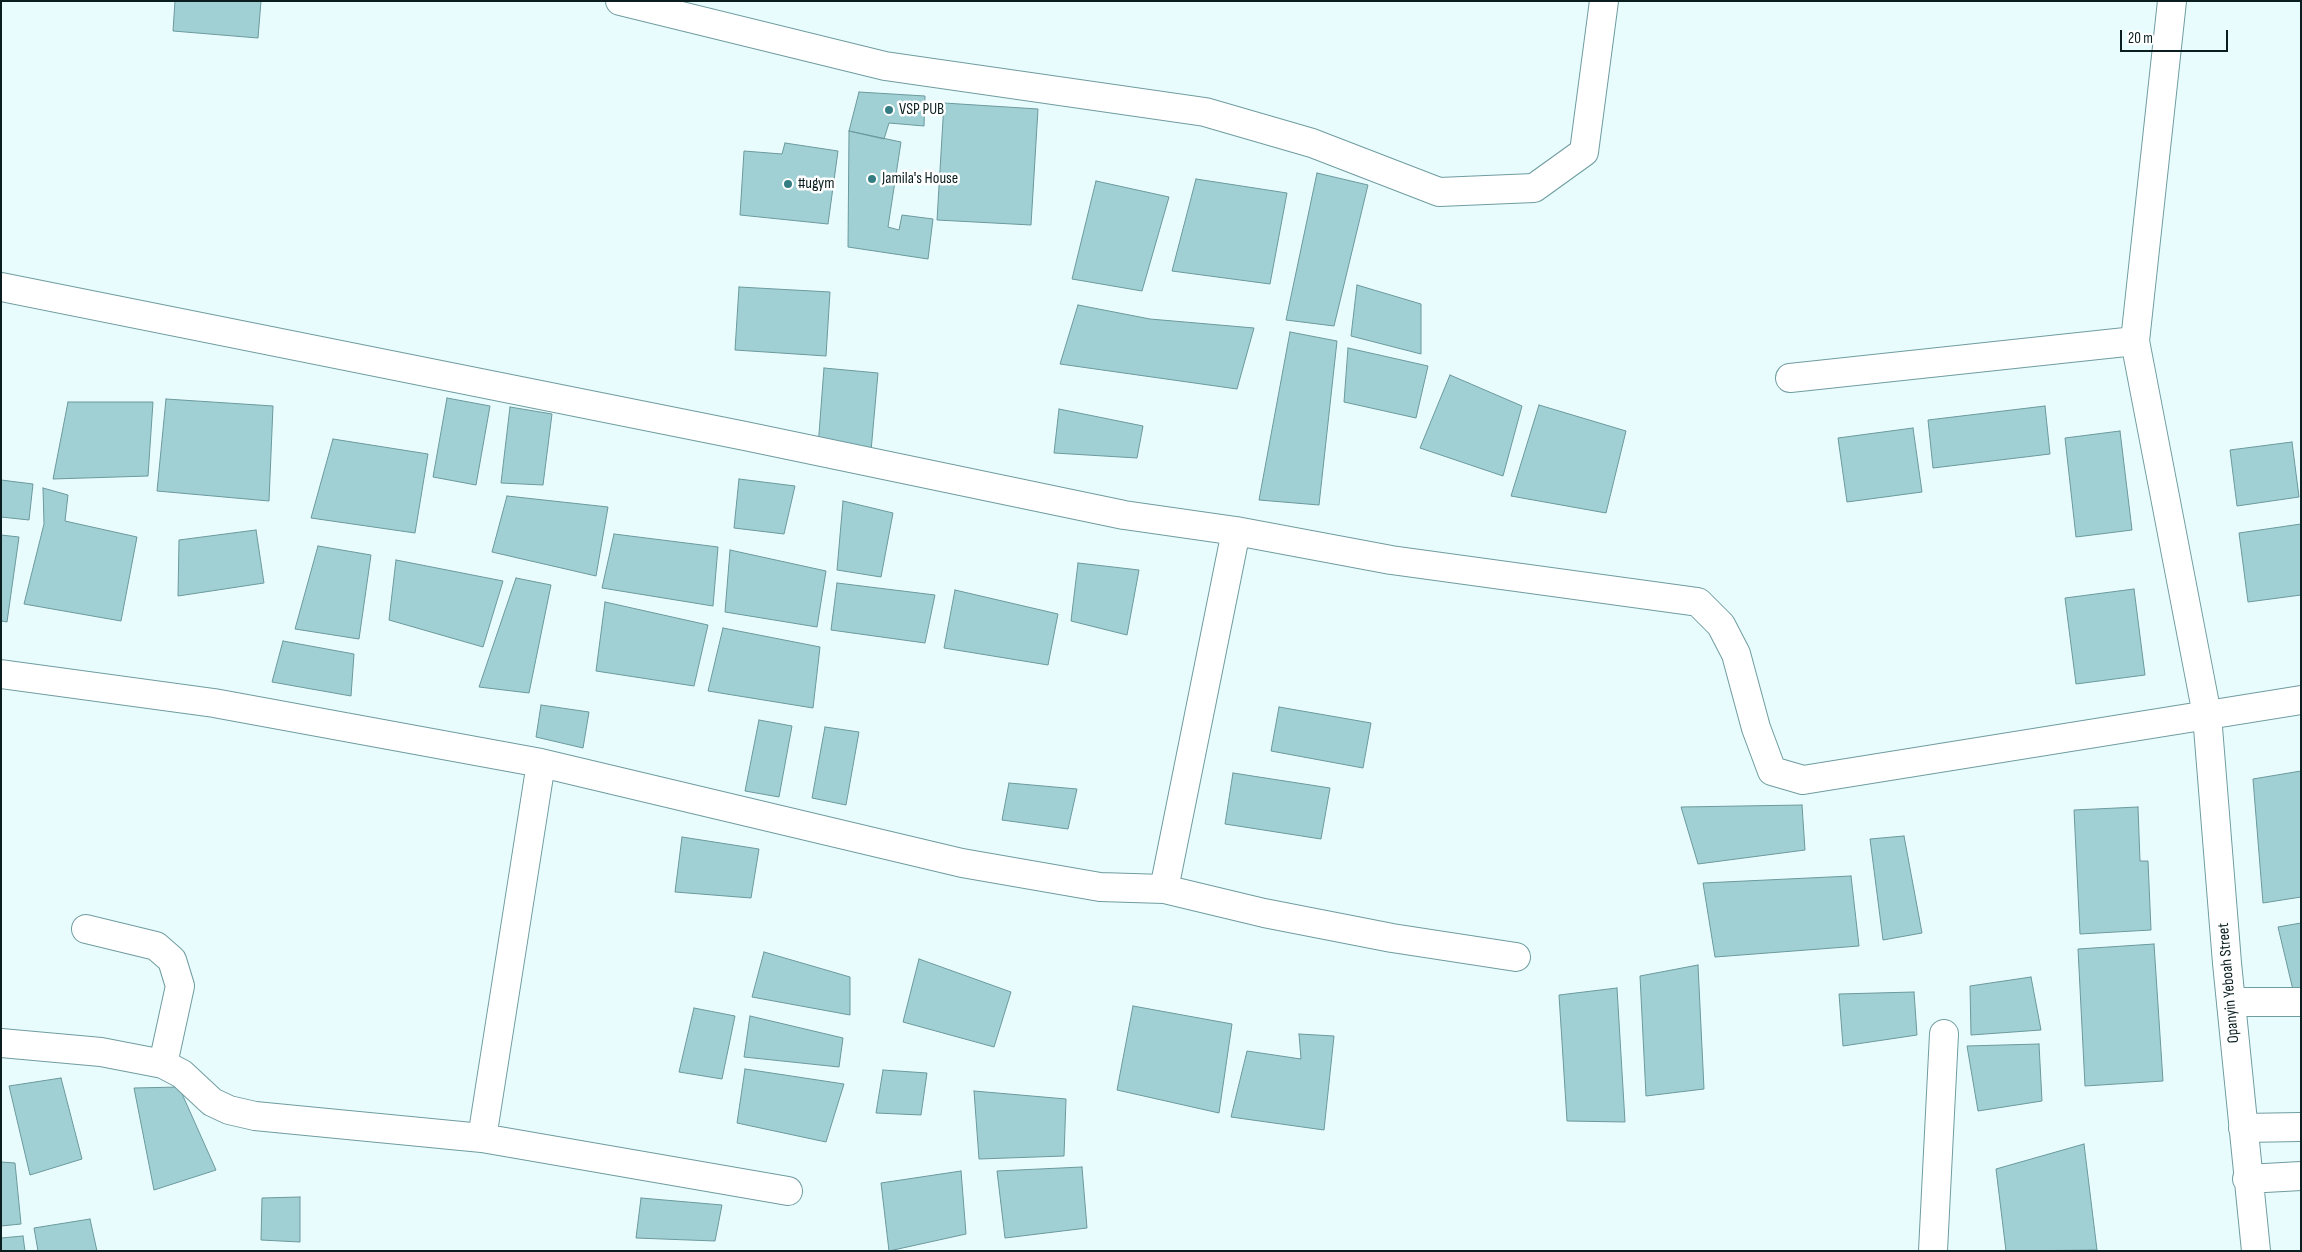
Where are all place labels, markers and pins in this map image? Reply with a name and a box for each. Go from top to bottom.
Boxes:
place label: VSP PUB [899,100,944,120]
marker: VSP PUB [883,104,895,116]
place label: Jamila's House [882,169,958,189]
marker: Jamila's House [866,173,878,185]
place label: #ugym [798,174,835,194]
marker: #ugym [782,178,794,190]

